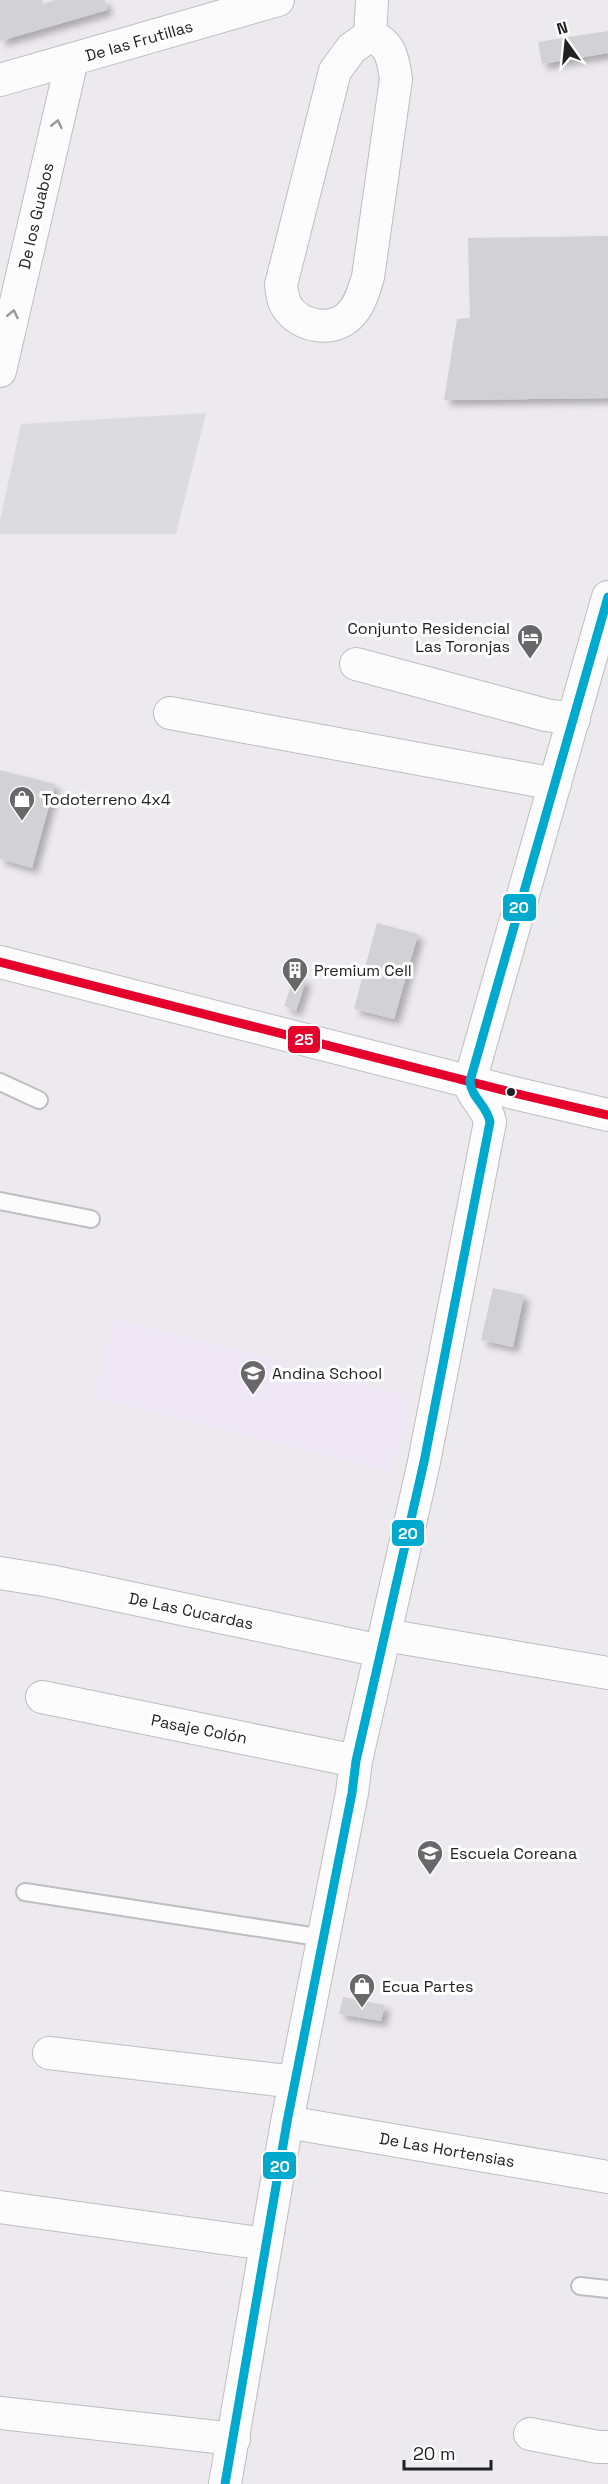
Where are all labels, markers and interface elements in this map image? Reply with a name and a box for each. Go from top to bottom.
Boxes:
north arrow [536,12,596,72]
street label: De las Frutillas [83,16,195,66]
text: N [554,16,570,40]
one-way arrow [50,120,63,130]
street label: De los Guabos [14,161,58,271]
one-way arrow [6,310,19,320]
place label: Conjunto Residencial Las Toronjas [348,618,510,657]
hotel icon: Conjunto Residencial Las Toronjas [515,622,545,660]
shop icon: Todoterreno 4x4 [7,784,37,822]
place label: Todoterreno 4x4 [42,789,171,810]
line badge: 20 [502,893,537,922]
text: 20 [509,897,529,918]
building icon: Premium Cell [280,955,310,993]
place label: Premium Cell [314,960,412,981]
line badge: 25 [287,1025,321,1054]
text: 25 [294,1029,314,1050]
unlabelled marker [505,1086,517,1098]
school or university icon: Andina School [238,1358,268,1396]
place label: Andina School [272,1363,382,1384]
line badge: 20 [391,1519,425,1547]
text: 20 [398,1523,418,1544]
street label: De Las Cucardas [127,1588,255,1634]
street label: Pasaje Colón [149,1709,249,1749]
school or university icon: Escuela Coreana [415,1838,445,1876]
place label: Escuela Coreana [450,1843,577,1864]
shop icon: Ecua Partes [347,1971,377,2009]
place label: Ecua Partes [382,1976,473,1997]
street label: De Las Hortensias [378,2128,516,2172]
line badge: 20 [262,2151,297,2180]
text: 20 [270,2156,290,2177]
scale bar [404,2433,491,2471]
text: 20 m [413,2442,456,2465]

